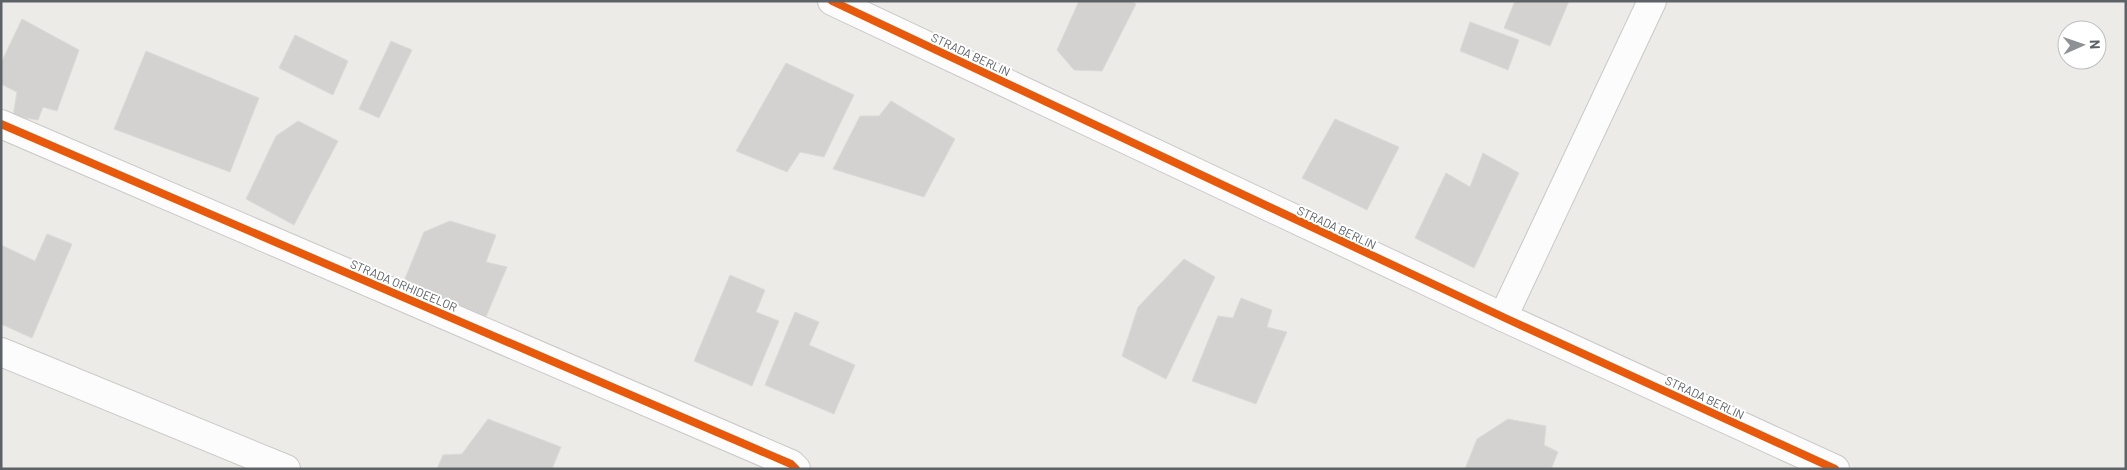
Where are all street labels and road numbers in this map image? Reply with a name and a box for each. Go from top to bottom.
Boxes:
street label: STRADA BERLIN [929,30,1013,78]
street label: STRADA BERLIN [1295,203,1379,251]
street label: STRADA ORHIDEELOR [348,256,460,314]
street label: STRADA BERLIN [1663,373,1747,421]

